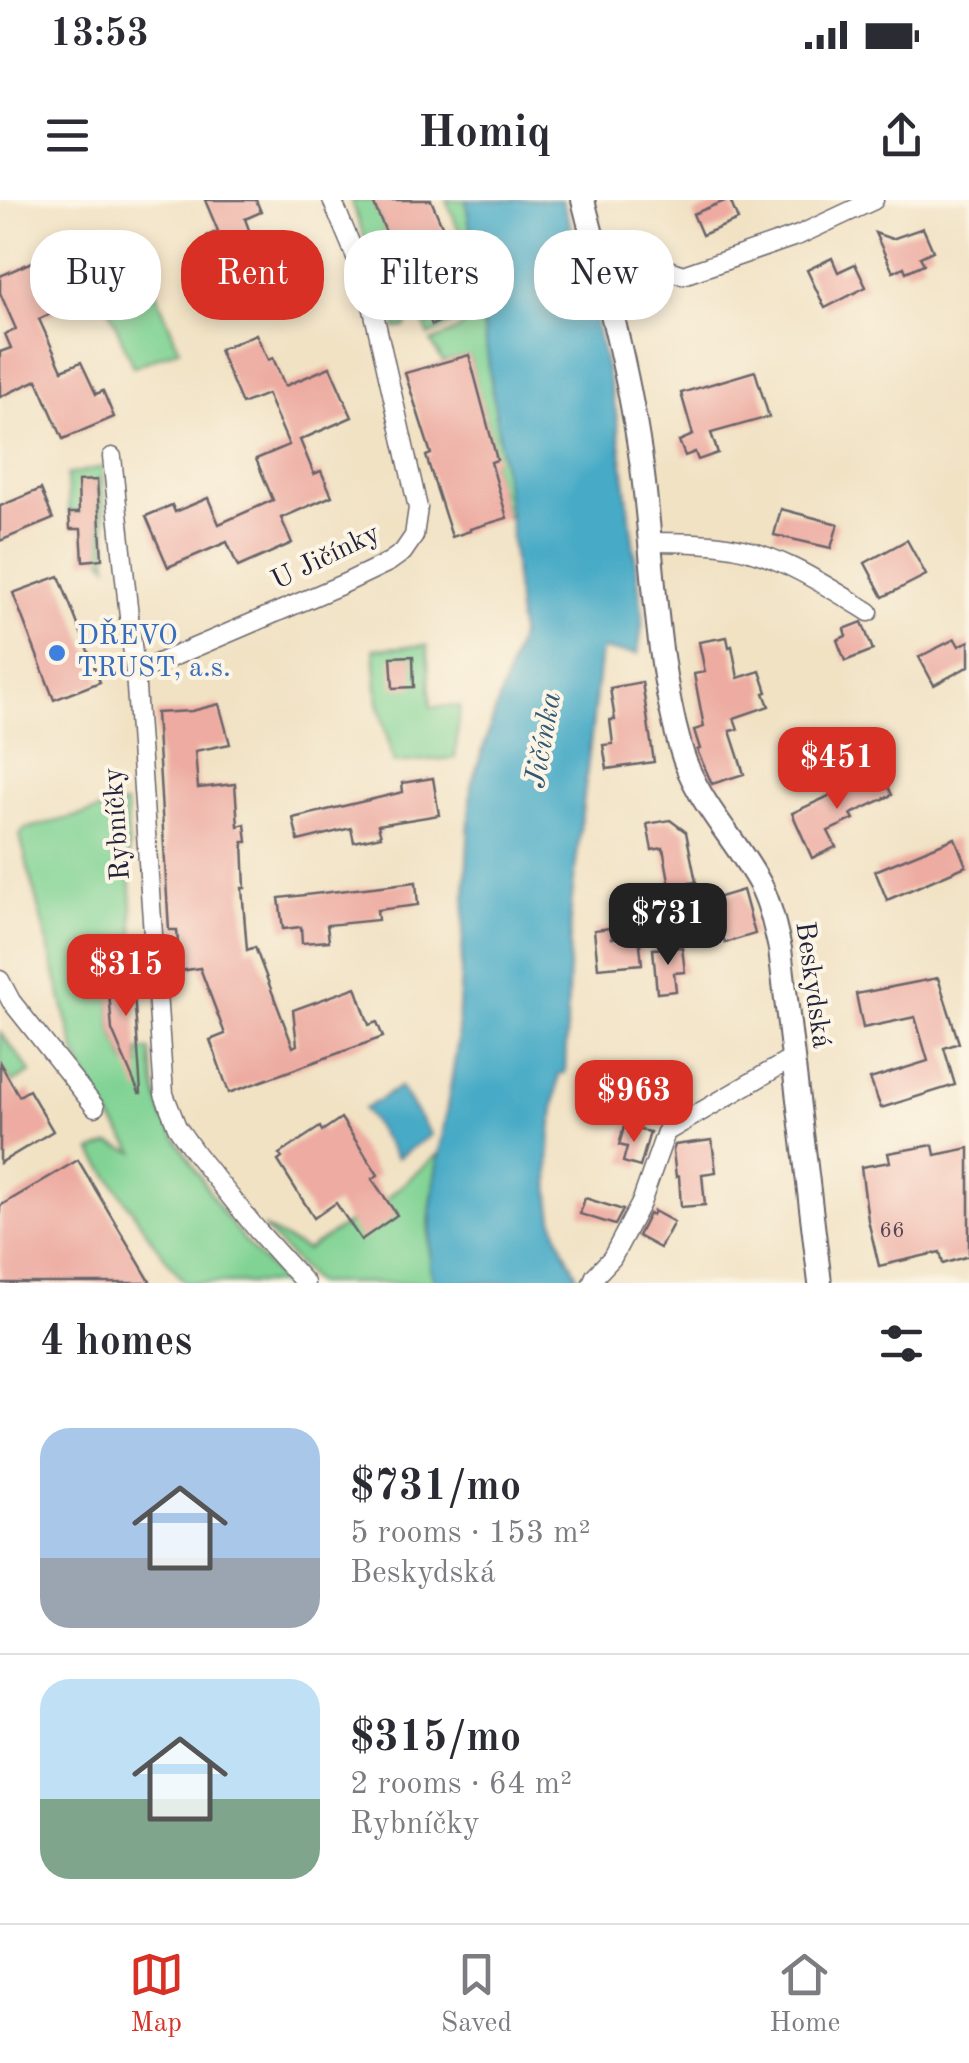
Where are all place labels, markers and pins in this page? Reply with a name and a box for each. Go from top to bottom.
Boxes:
place label: DŘEVO TRUST, a.s. [77,618,231,683]
marker: DŘEVO TRUST, a.s. [46,642,68,664]
pin: $451 [778,727,896,812]
pin: $731 [609,883,727,968]
pin: $315 [67,934,185,1019]
pin: $963 [575,1060,693,1145]

